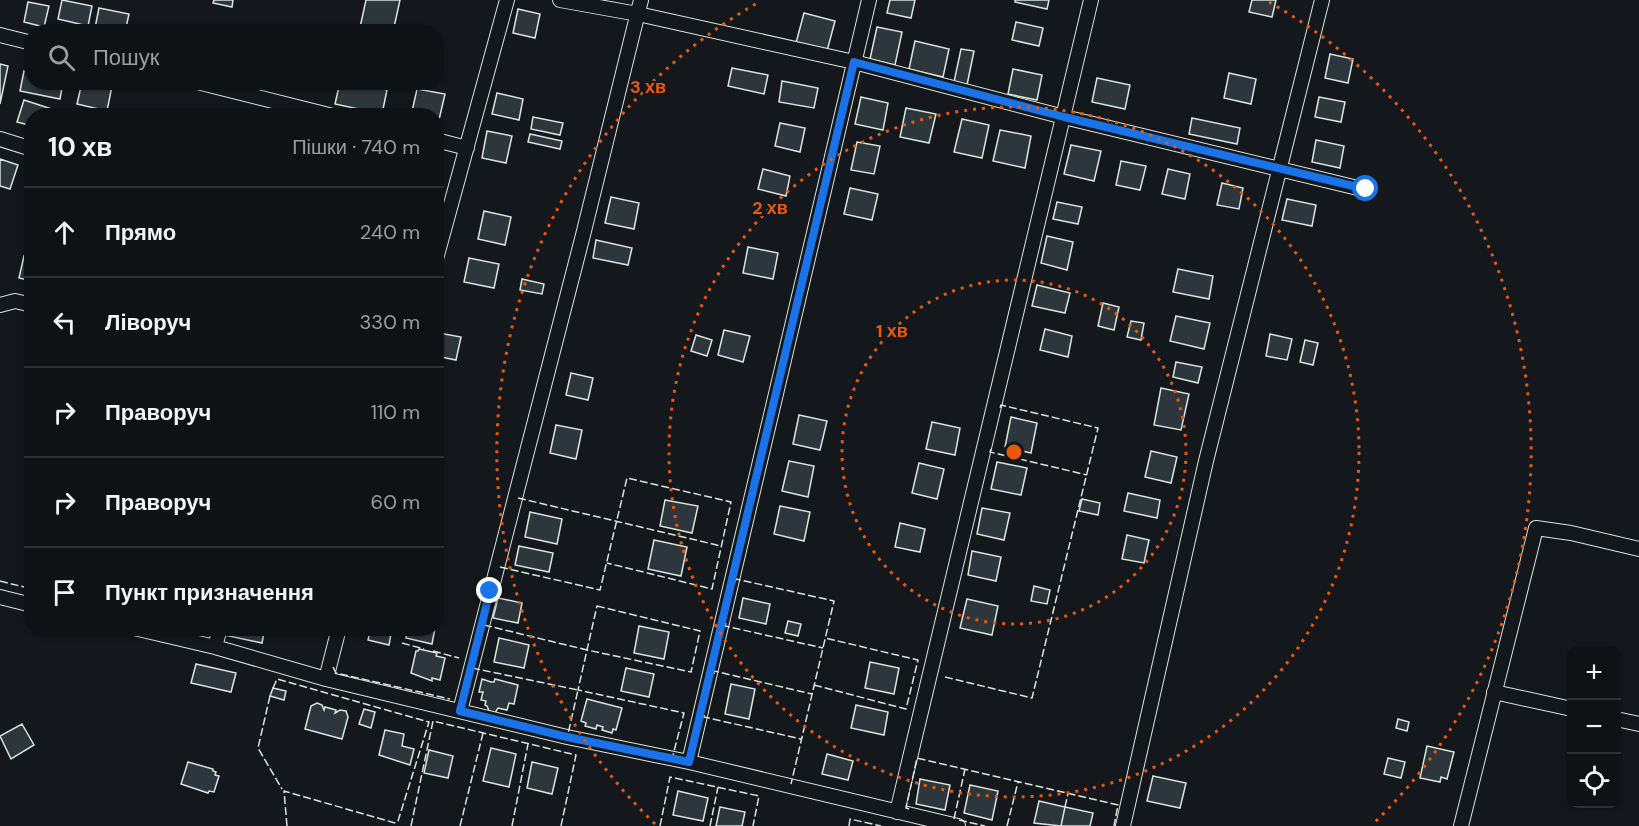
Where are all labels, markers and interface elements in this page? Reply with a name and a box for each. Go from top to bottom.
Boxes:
search box [24,24,444,90]
icon: search [45,41,78,74]
text: Пошук [93,43,159,72]
text: 3 хв [630,75,666,99]
text: 10 хв [48,130,112,164]
text: Пішки · 740 m [292,134,420,160]
route start [1352,175,1378,201]
text: 2 хв [752,196,788,220]
icon: ahead [48,216,81,249]
text: Прямо [105,218,176,247]
text: 240 m [360,219,420,245]
icon: left [48,306,81,339]
text: Ліворуч [105,308,191,337]
text: 330 m [360,309,420,335]
text: 1 хв [876,319,908,343]
icon: right [48,396,81,429]
text: Праворуч [105,398,211,427]
text: 110 m [371,399,420,425]
centre of rings [1004,442,1024,462]
icon: right [48,486,81,519]
text: Праворуч [105,488,211,517]
text: 60 m [371,489,420,515]
icon: arrive [48,576,81,609]
route end [476,577,502,603]
text: Пункт призначення [105,578,314,607]
map controls [1567,646,1621,808]
button: + [1567,646,1621,700]
button: − [1567,700,1621,754]
button: locate [1567,754,1621,808]

